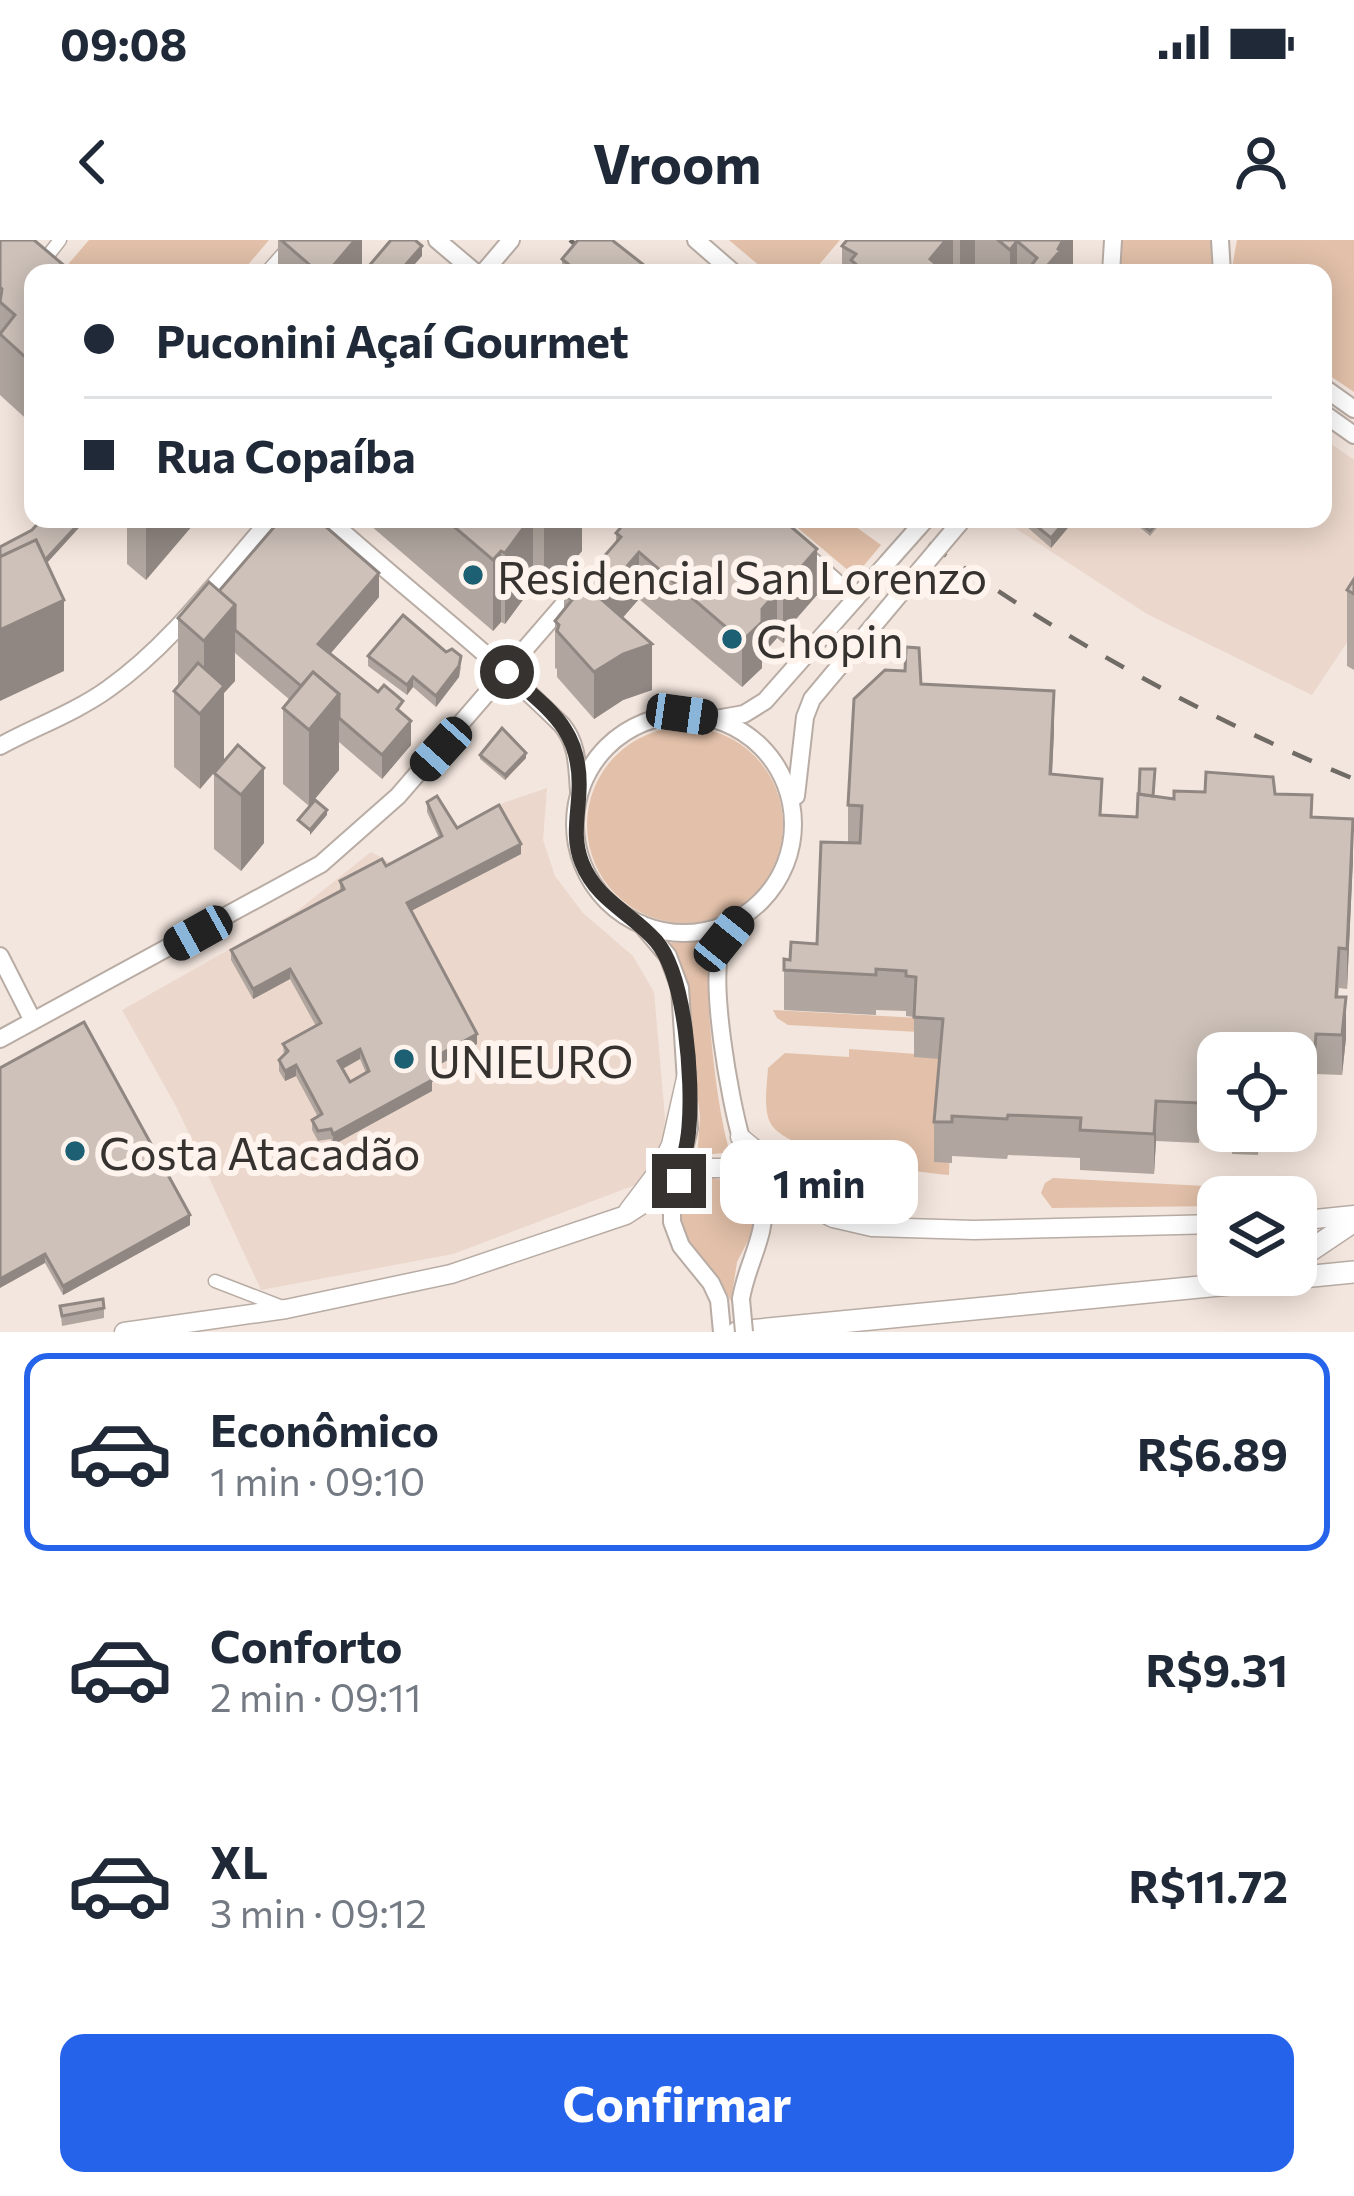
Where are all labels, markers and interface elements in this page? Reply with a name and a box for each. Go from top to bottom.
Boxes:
text: 09:08 [60,15,187,70]
icon: back [60,129,126,195]
text: Vroom [593,129,761,195]
icon: person [1228,129,1294,195]
text: Puconini Açaí Gourmet [156,312,629,367]
text: Rua Copaíba [156,427,416,482]
place label: Residencial San Lorenzo [497,548,987,603]
marker: Residencial San Lorenzo [460,562,486,588]
place label: Chopin [756,612,903,667]
marker: Chopin [719,626,745,652]
route start [480,645,534,699]
car [644,691,720,737]
car [404,710,478,788]
car [158,900,238,966]
car [687,900,761,978]
place label: UNIEURO [428,1032,633,1087]
map controls [1197,1032,1317,1296]
button: locate [1197,1032,1317,1152]
marker: UNIEURO [391,1046,417,1072]
place label: Costa Atacadão [99,1124,420,1179]
marker: Costa Atacadão [62,1138,88,1164]
callout: 1 min [721,1139,919,1223]
route end [652,1154,706,1208]
text: 1 min [773,1158,865,1206]
button: layers [1197,1176,1317,1296]
icon: car [66,1398,174,1506]
text: Econômico [210,1401,439,1456]
text: R$6.89 [1137,1425,1288,1480]
text: 1 min · 09:10 [210,1456,425,1504]
icon: car [66,1614,174,1722]
text: Conforto [210,1617,403,1672]
text: R$9.31 [1145,1641,1288,1696]
text: 2 min · 09:11 [210,1672,421,1720]
icon: car [66,1830,174,1938]
text: XL [210,1833,268,1888]
text: R$11.72 [1129,1857,1288,1912]
text: 3 min · 09:12 [210,1888,427,1936]
button: Confirmar [60,2034,1294,2172]

